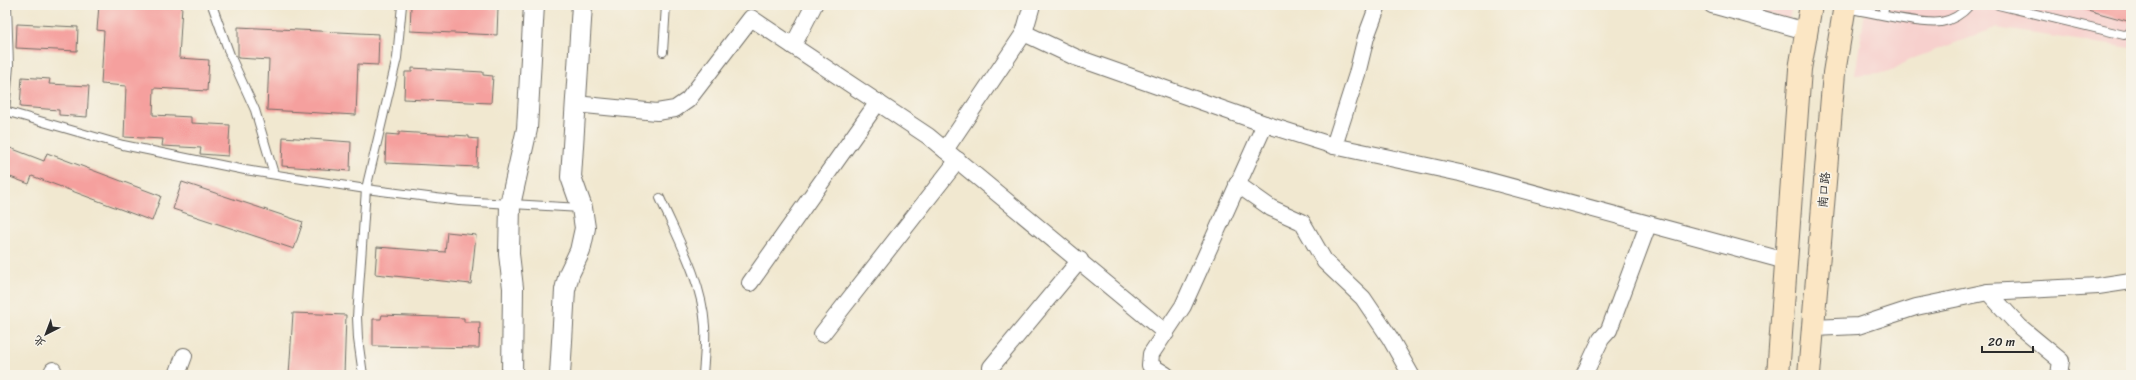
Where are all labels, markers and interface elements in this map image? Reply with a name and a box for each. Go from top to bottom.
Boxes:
street label: 南口路 [1811,171,1837,209]
north arrow [26,314,66,354]
scale bar [1982,328,2033,354]
text: 北 [29,330,50,352]
text: 20 m [1988,331,2015,353]

